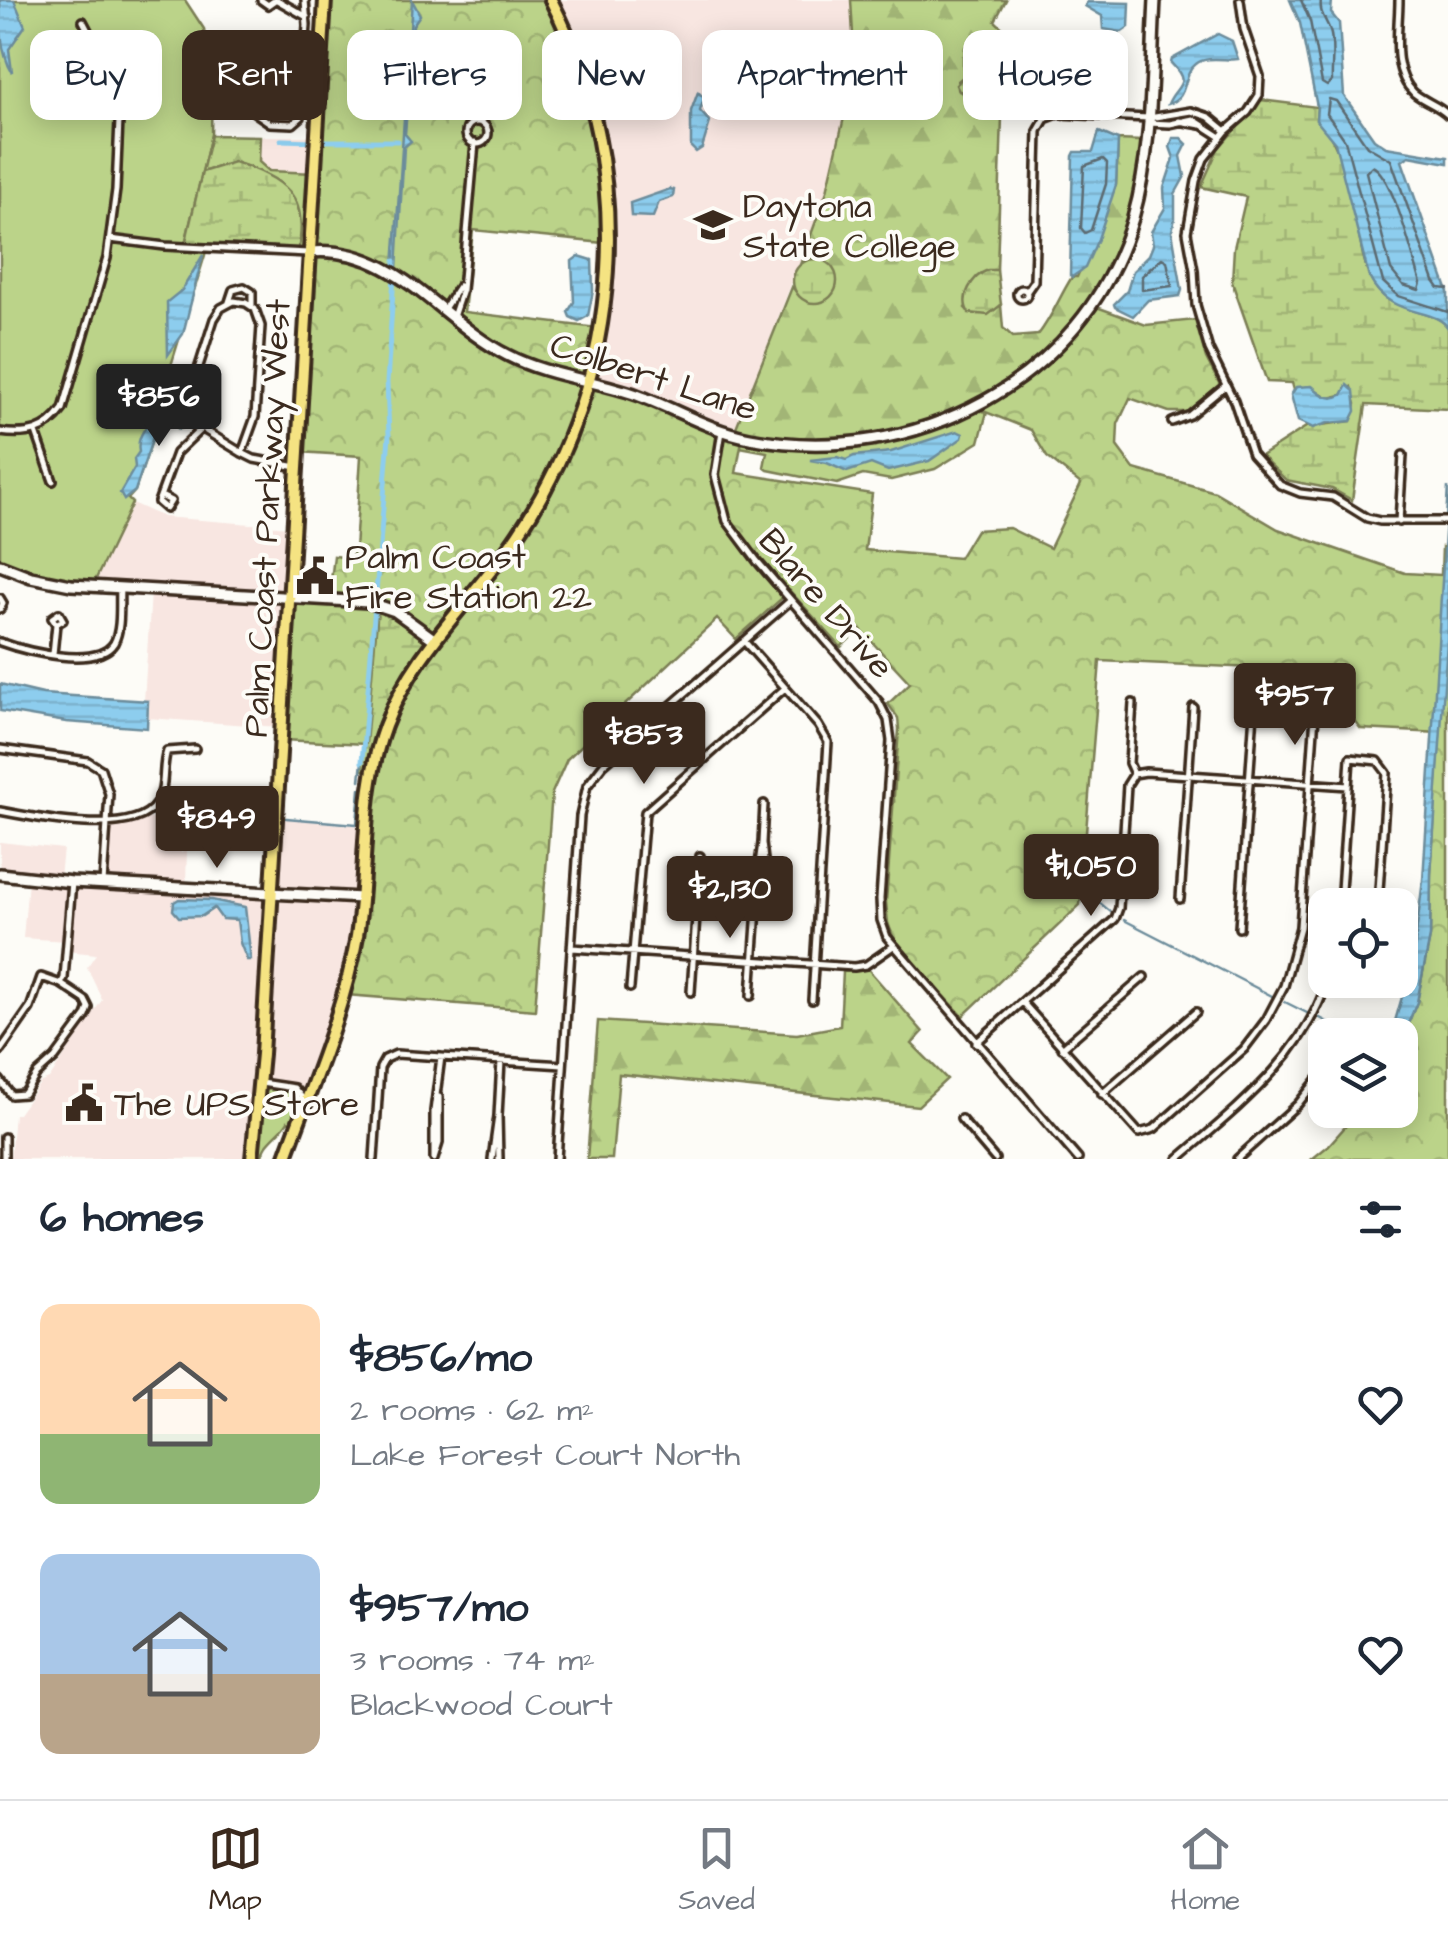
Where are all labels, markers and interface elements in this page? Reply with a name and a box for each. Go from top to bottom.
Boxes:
chip: Buy [30,30,162,120]
chip: Rent [182,30,327,120]
chip: Filters [347,30,522,120]
chip: New [542,30,682,120]
chip: Apartment [702,30,943,120]
chip: House [963,30,1128,120]
place label: Daytona State College [743,182,956,273]
school or university icon: Daytona State College [692,204,734,246]
street label: Palm Coast Parkway West [232,298,304,738]
street label: Colbert Lane [544,321,763,434]
pin: $856 [100,364,218,449]
text: $856 [118,374,200,419]
street label: Blare Drive [747,518,905,690]
place label: Palm Coast Fire Station 22 [345,533,592,622]
public building icon: Palm Coast Fire Station 22 [294,555,336,597]
pin: $957 [1236,663,1354,748]
text: $957 [1256,673,1334,718]
pin: $853 [585,702,703,787]
text: $853 [605,712,683,757]
pin: $849 [158,786,276,871]
text: $849 [178,796,256,841]
pin: $1,050 [1010,834,1172,919]
text: $1,050 [1046,844,1136,889]
pin: $2,130 [649,856,811,941]
text: $2,130 [689,866,771,911]
map controls [1308,888,1418,1128]
button: locate [1308,888,1418,998]
button: layers [1308,1018,1418,1128]
place label: The UPS Store [114,1080,359,1129]
public building icon: The UPS Store [63,1082,105,1124]
text: 6 homes [40,1190,204,1248]
icon: filters [1353,1192,1408,1247]
text: $856/mo [350,1330,532,1388]
icon: home [120,1344,240,1464]
icon: heart [1353,1377,1408,1432]
text: 2 rooms · 62 m² [350,1388,594,1433]
text: Lake Forest Court North [350,1433,740,1478]
text: $957/mo [350,1580,528,1638]
icon: home [120,1594,240,1714]
icon: heart [1353,1627,1408,1682]
text: 3 rooms · 74 m² [350,1638,595,1683]
text: Blackwood Court [350,1683,613,1728]
tab: Map [208,1821,263,1920]
tab: Saved [679,1821,755,1920]
tab: Home [1170,1821,1240,1920]

